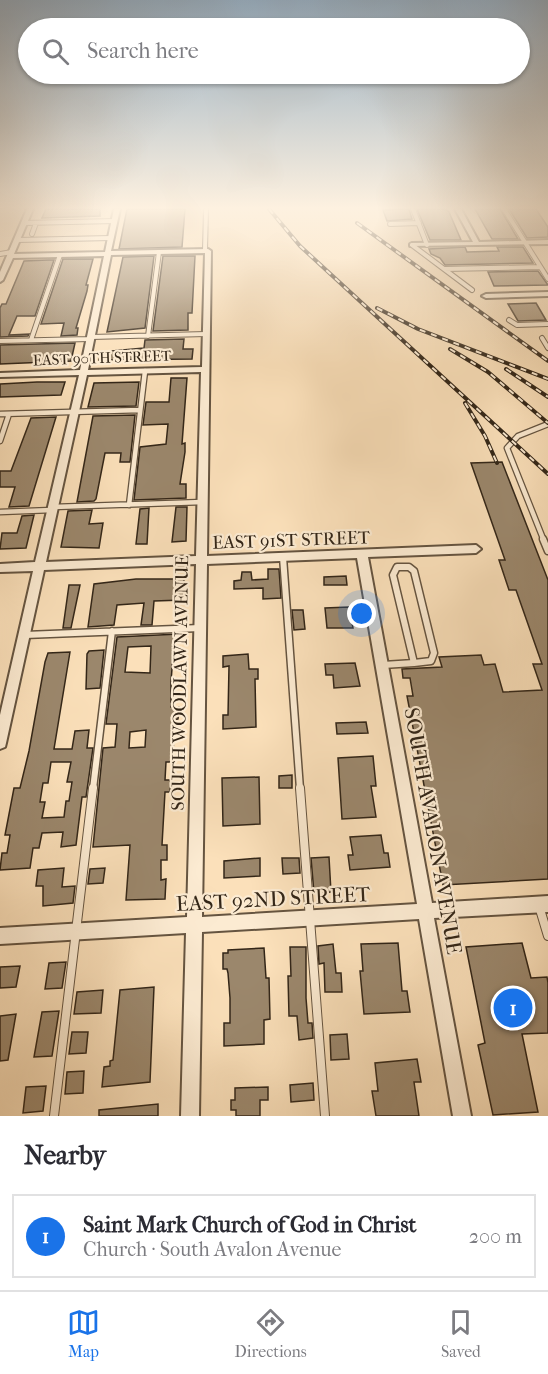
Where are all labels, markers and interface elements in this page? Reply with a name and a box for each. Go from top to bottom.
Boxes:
search box [18,18,530,84]
icon: search [39,35,72,68]
text: Search here [87,38,199,64]
street label: EAST 90TH STREET [32,347,172,369]
street label: EAST 91ST STREET [212,527,371,554]
street label: SOUTH WOODLAWN AVENUE [168,555,193,811]
your location [347,599,376,628]
street label: SOUTH AVALON AVENUE [399,706,467,957]
street label: EAST 92ND STREET [175,882,371,916]
pin: 1 [494,986,532,1030]
text: Nearby [24,1140,106,1171]
text: Saint Mark Church of God in Christ [83,1212,416,1238]
text: 1 [42,1225,49,1248]
text: 200 m [469,1225,522,1248]
text: Church · South Avalon Avenue [83,1238,341,1261]
tab: Map [67,1306,100,1361]
tab: Directions [235,1306,307,1361]
tab: Saved [441,1306,481,1361]

